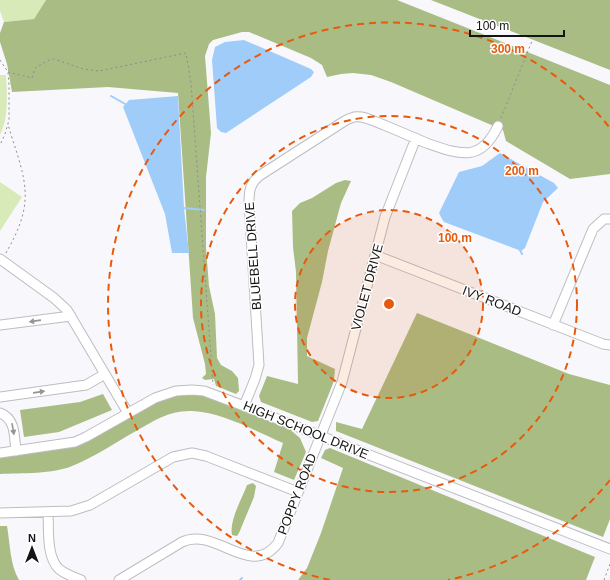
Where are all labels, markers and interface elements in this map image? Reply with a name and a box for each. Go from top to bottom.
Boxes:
scale bar [470,12,564,38]
text: 100 m [476,19,509,33]
text: 300 m [491,42,525,56]
text: 200 m [505,164,539,178]
street label: BLUEBELL DRIVE [242,201,264,311]
text: 100 m [438,231,472,245]
street label: VIOLET DRIVE [348,242,386,332]
street label: IVY ROAD [460,283,524,319]
centre of rings [382,297,396,311]
one-way arrow [29,318,41,324]
one-way arrow [33,389,45,395]
street label: HIGH SCHOOL DRIVE [241,398,371,462]
one-way arrow [10,423,16,435]
street label: POPPY ROAD [275,451,319,537]
north arrow [12,528,52,568]
text: N [28,532,36,544]

